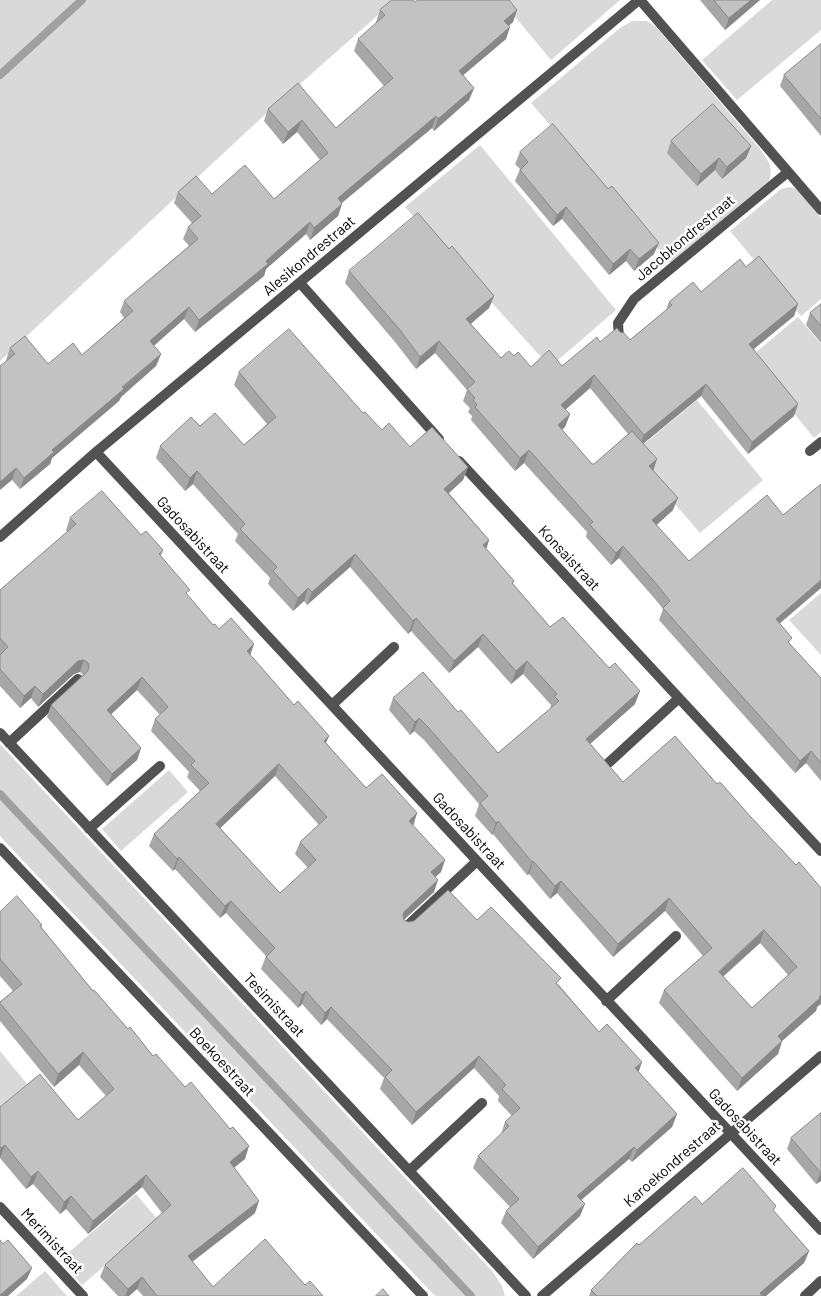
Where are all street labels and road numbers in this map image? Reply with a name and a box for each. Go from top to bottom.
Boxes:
street label: Jacobkondrestraat [632,191,738,285]
street label: Alesikondrestraat [259,212,359,300]
street label: Gadosabistraat [153,493,233,577]
street label: Konsaistraat [534,522,604,594]
street label: Gadosabistraat [429,789,509,873]
street label: Tesimistraat [240,969,308,1041]
street label: Boekoestraat [186,1024,258,1100]
street label: Gadosabistraat [705,1085,785,1169]
street label: Karoekondrestraat [620,1117,724,1211]
street label: Merimistraat [17,1204,87,1278]

